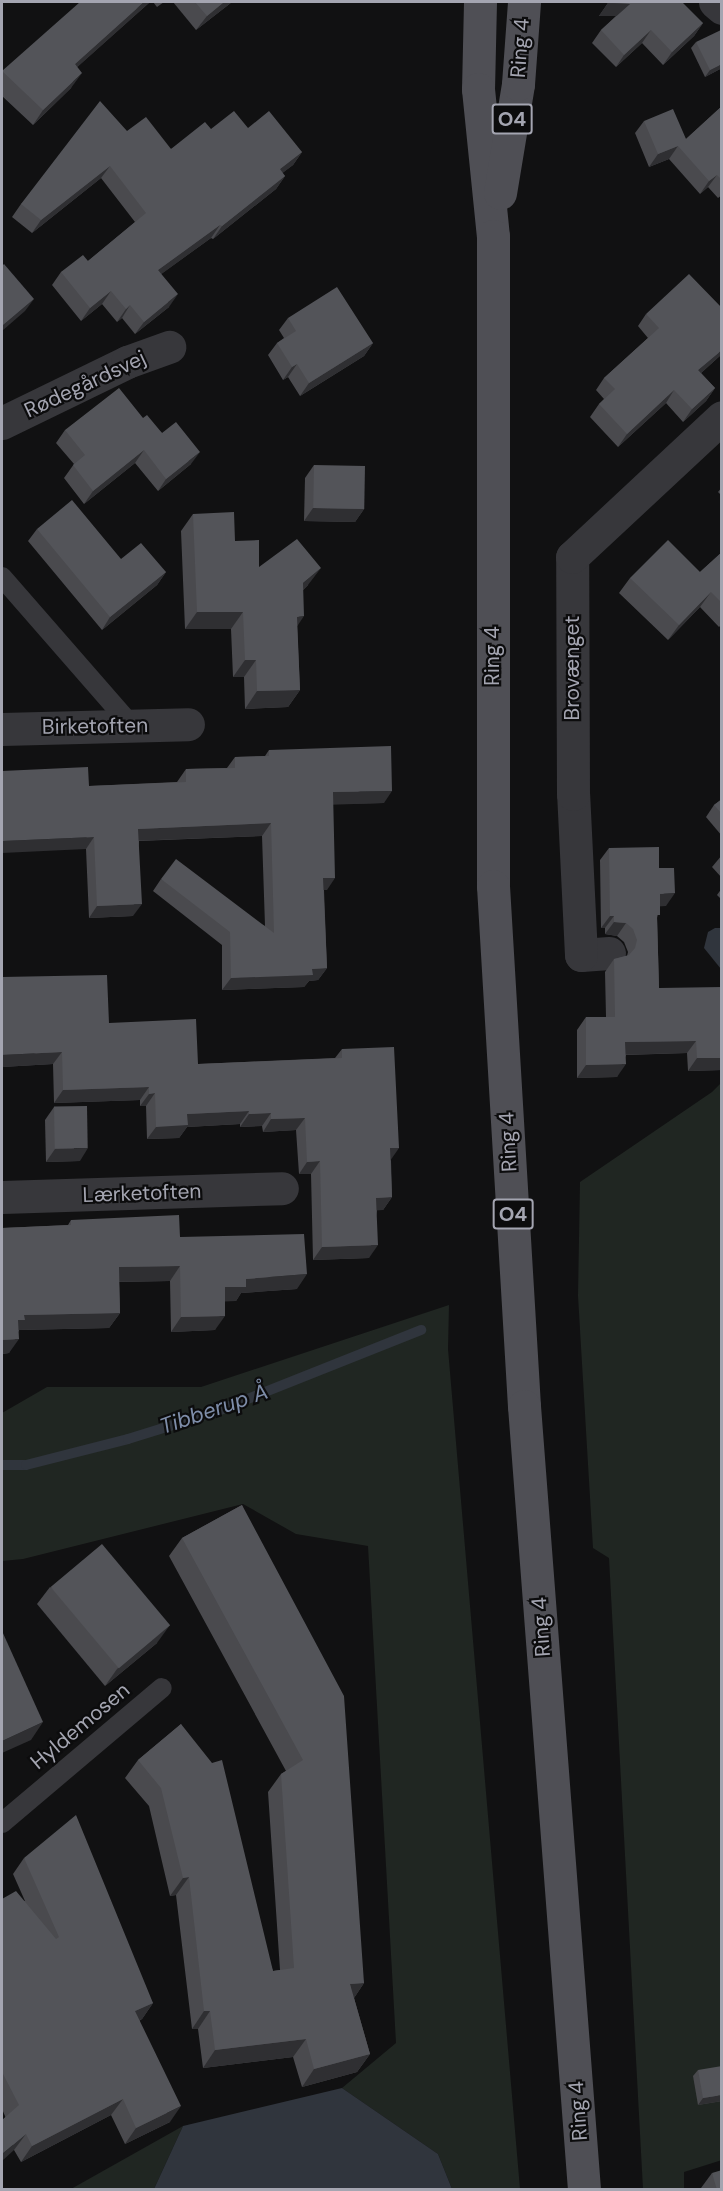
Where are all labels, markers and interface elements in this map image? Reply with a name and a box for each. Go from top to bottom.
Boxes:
street label: Ring 4 [505,17,535,79]
road number: O4 [491,102,533,136]
street label: Rødegårdsvej [20,345,150,423]
street label: Brovænget [559,616,585,720]
street label: Ring 4 [479,626,505,686]
street label: Birketoften [42,712,148,740]
street label: Ring 4 [494,1112,522,1172]
street label: Lærketoften [82,1178,202,1208]
road number: O4 [492,1197,534,1231]
water label: Tibberup Å [156,1378,272,1440]
street label: Ring 4 [526,1596,556,1658]
street label: Hyldemosen [25,1677,135,1775]
street label: Ring 4 [563,2080,593,2142]

